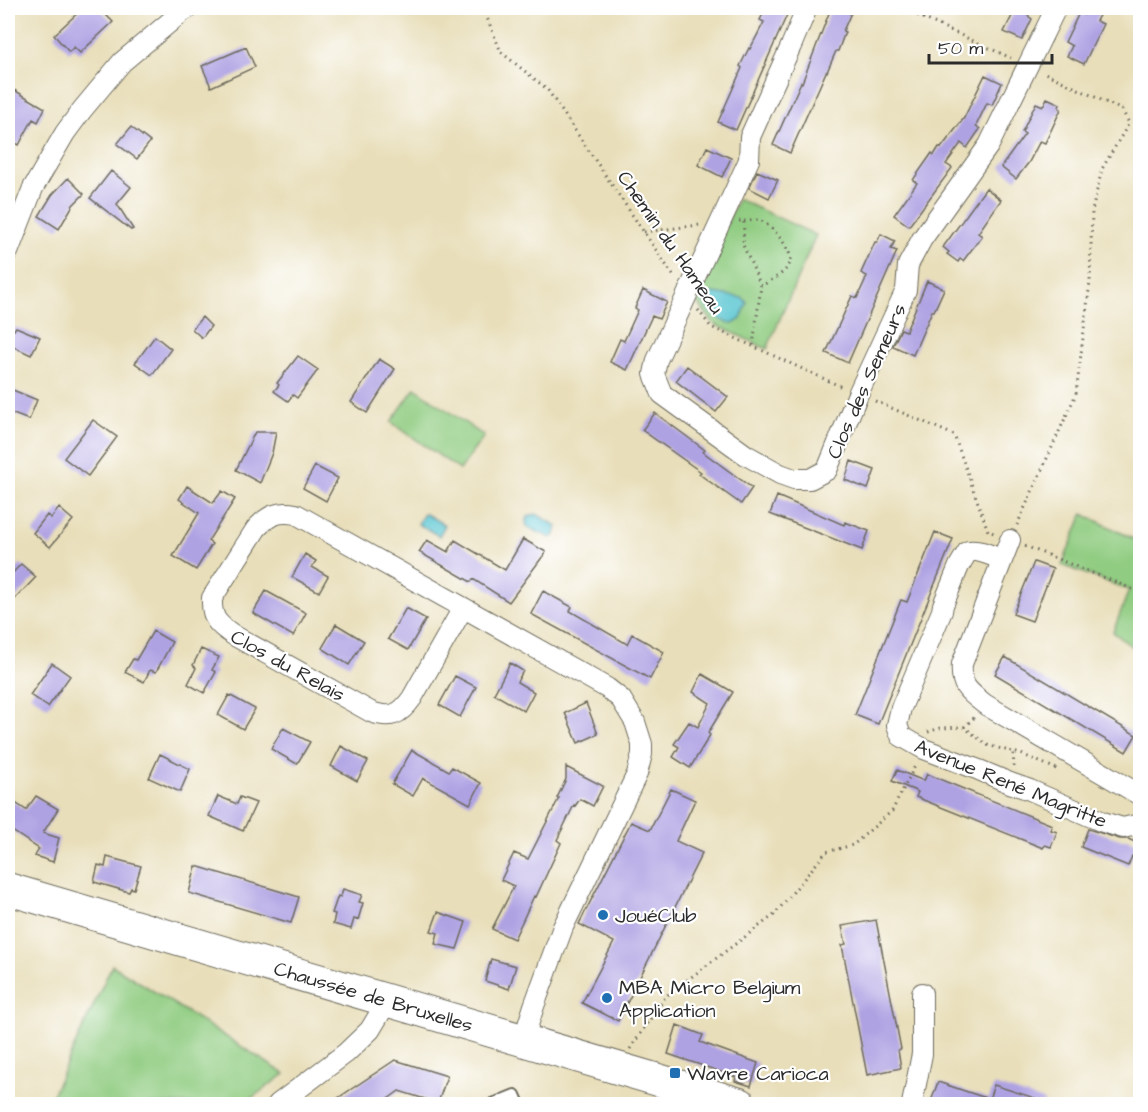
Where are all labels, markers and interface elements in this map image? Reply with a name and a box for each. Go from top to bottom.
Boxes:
scale bar [929,27,1052,65]
text: 50 m [938,36,983,61]
street label: Chemin du Hameau [610,165,730,320]
street label: Clos des Semeurs [820,299,914,463]
street label: Clos du Relais [225,623,350,709]
street label: Avenue René Magritte [910,733,1111,836]
place label: JouéClub [615,902,697,930]
marker: JouéClub [596,908,610,922]
street label: Chaussée de Bruxelles [270,955,476,1040]
place label: MBA Micro Belgium Application [619,974,801,1025]
marker: MBA Micro Belgium Application [600,991,614,1005]
place label: Wavre Carioca [687,1060,829,1088]
marker: Wavre Carioca [668,1066,682,1080]

